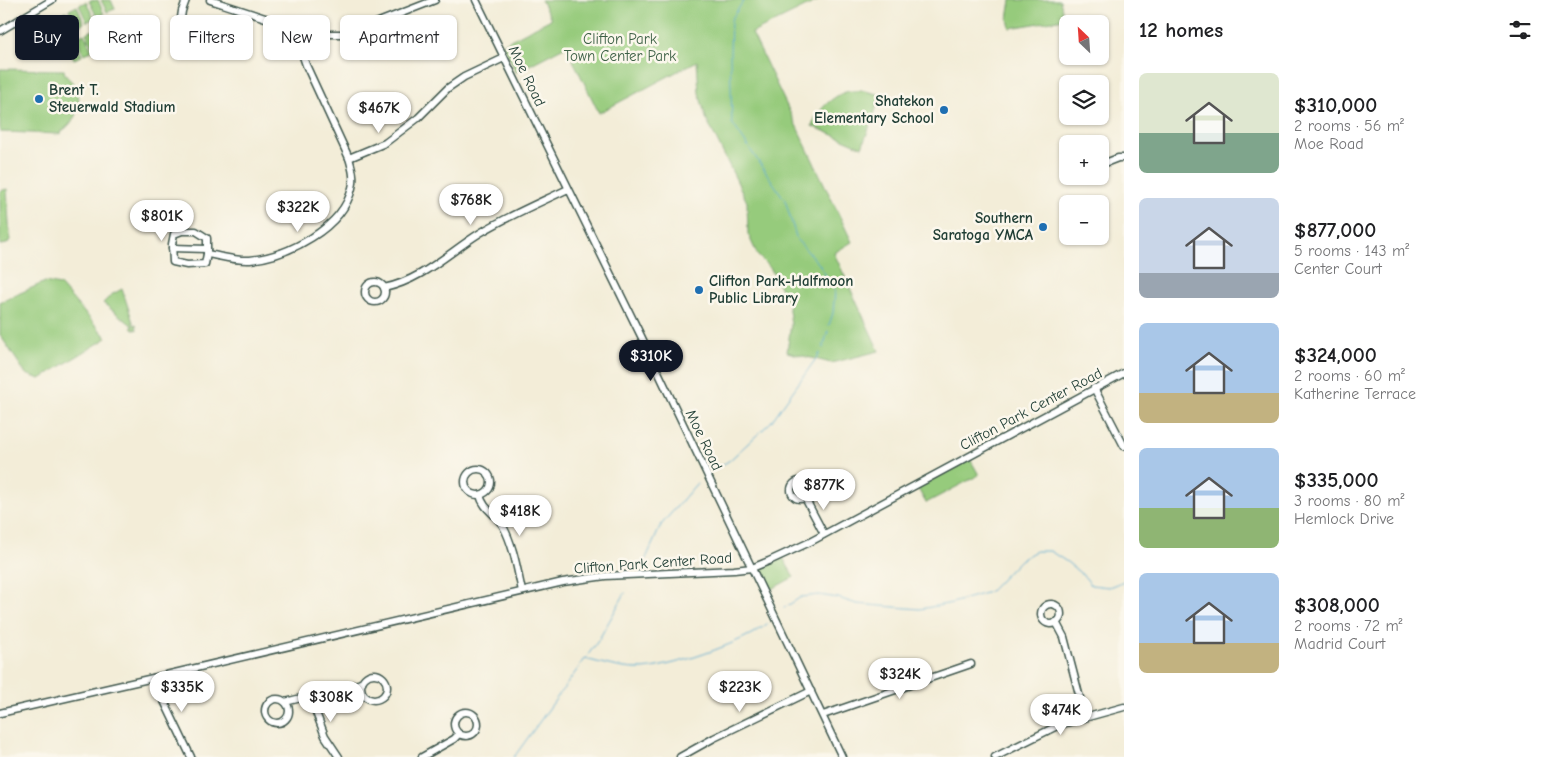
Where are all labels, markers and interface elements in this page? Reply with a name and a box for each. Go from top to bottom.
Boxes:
chip: Buy [15,15,79,60]
chip: Rent [89,15,160,60]
chip: Filters [170,15,253,60]
chip: New [263,15,330,60]
chip: Apartment [340,15,457,60]
north arrow [1059,15,1109,65]
map controls [1059,15,1109,245]
icon: filters [1506,16,1534,44]
text: 12 homes [1139,18,1223,42]
park label: Clifton Park Town Center Park [564,30,677,65]
street label: Moe Road [505,43,549,109]
button: layers [1059,75,1109,125]
place label: Brent T. Steuerwald Stadium [49,81,176,116]
pin: $467K [344,92,414,134]
place label: Shatekon Elementary School [814,92,934,127]
marker: Brent T. Steuerwald Stadium [33,93,45,105]
icon: home [1179,93,1239,153]
text: $310,000 [1294,93,1377,117]
text: $467K [358,99,400,117]
marker: Shatekon Elementary School [938,104,950,116]
text: 2 rooms · 56 m² [1294,117,1404,135]
button: + [1059,135,1109,185]
text: Moe Road [1294,135,1364,153]
pin: $768K [436,184,506,226]
pin: $322K [263,190,333,233]
text: $768K [450,191,492,209]
button: − [1059,195,1109,245]
text: $322K [277,198,319,216]
pin: $801K [127,200,197,242]
text: $801K [141,207,183,225]
place label: Southern Saratoga YMCA [933,209,1034,244]
icon: home [1179,218,1239,278]
text: $877,000 [1294,218,1376,242]
marker: Southern Saratoga YMCA [1037,221,1049,233]
text: 5 rooms · 143 m² [1294,242,1409,260]
text: Center Court [1294,260,1382,278]
place label: Clifton Park-Halfmoon Public Library [709,272,854,307]
marker: Clifton Park-Halfmoon Public Library [693,284,705,296]
pin: $310K [616,340,686,382]
icon: home [1179,343,1239,403]
text: $324,000 [1294,343,1377,367]
text: $310K [630,347,672,365]
street label: Clifton Park Center Road [957,364,1105,454]
text: 2 rooms · 60 m² [1294,367,1405,385]
text: Katherine Terrace [1294,385,1416,403]
street label: Moe Road [682,407,726,473]
pin: $877K [789,468,859,511]
icon: home [1179,468,1239,528]
text: $335,000 [1294,468,1379,492]
text: $877K [803,476,845,494]
text: 3 rooms · 80 m² [1294,492,1404,510]
pin: $418K [485,494,555,537]
text: $418K [500,502,540,520]
text: Hemlock Drive [1294,510,1394,528]
street label: Clifton Park Center Road [573,548,733,578]
icon: home [1179,593,1239,653]
text: $308,000 [1294,593,1380,617]
text: 2 rooms · 72 m² [1294,617,1403,635]
text: Madrid Court [1294,635,1385,653]
pin: $324K [865,658,935,700]
text: $324K [879,665,921,683]
pin: $335K [147,670,217,713]
pin: $223K [705,670,775,713]
text: $335K [161,678,203,696]
text: $223K [719,678,761,696]
pin: $308K [296,680,366,723]
text: $308K [309,688,353,706]
pin: $474K [1026,694,1096,736]
text: $474K [1041,701,1081,719]

